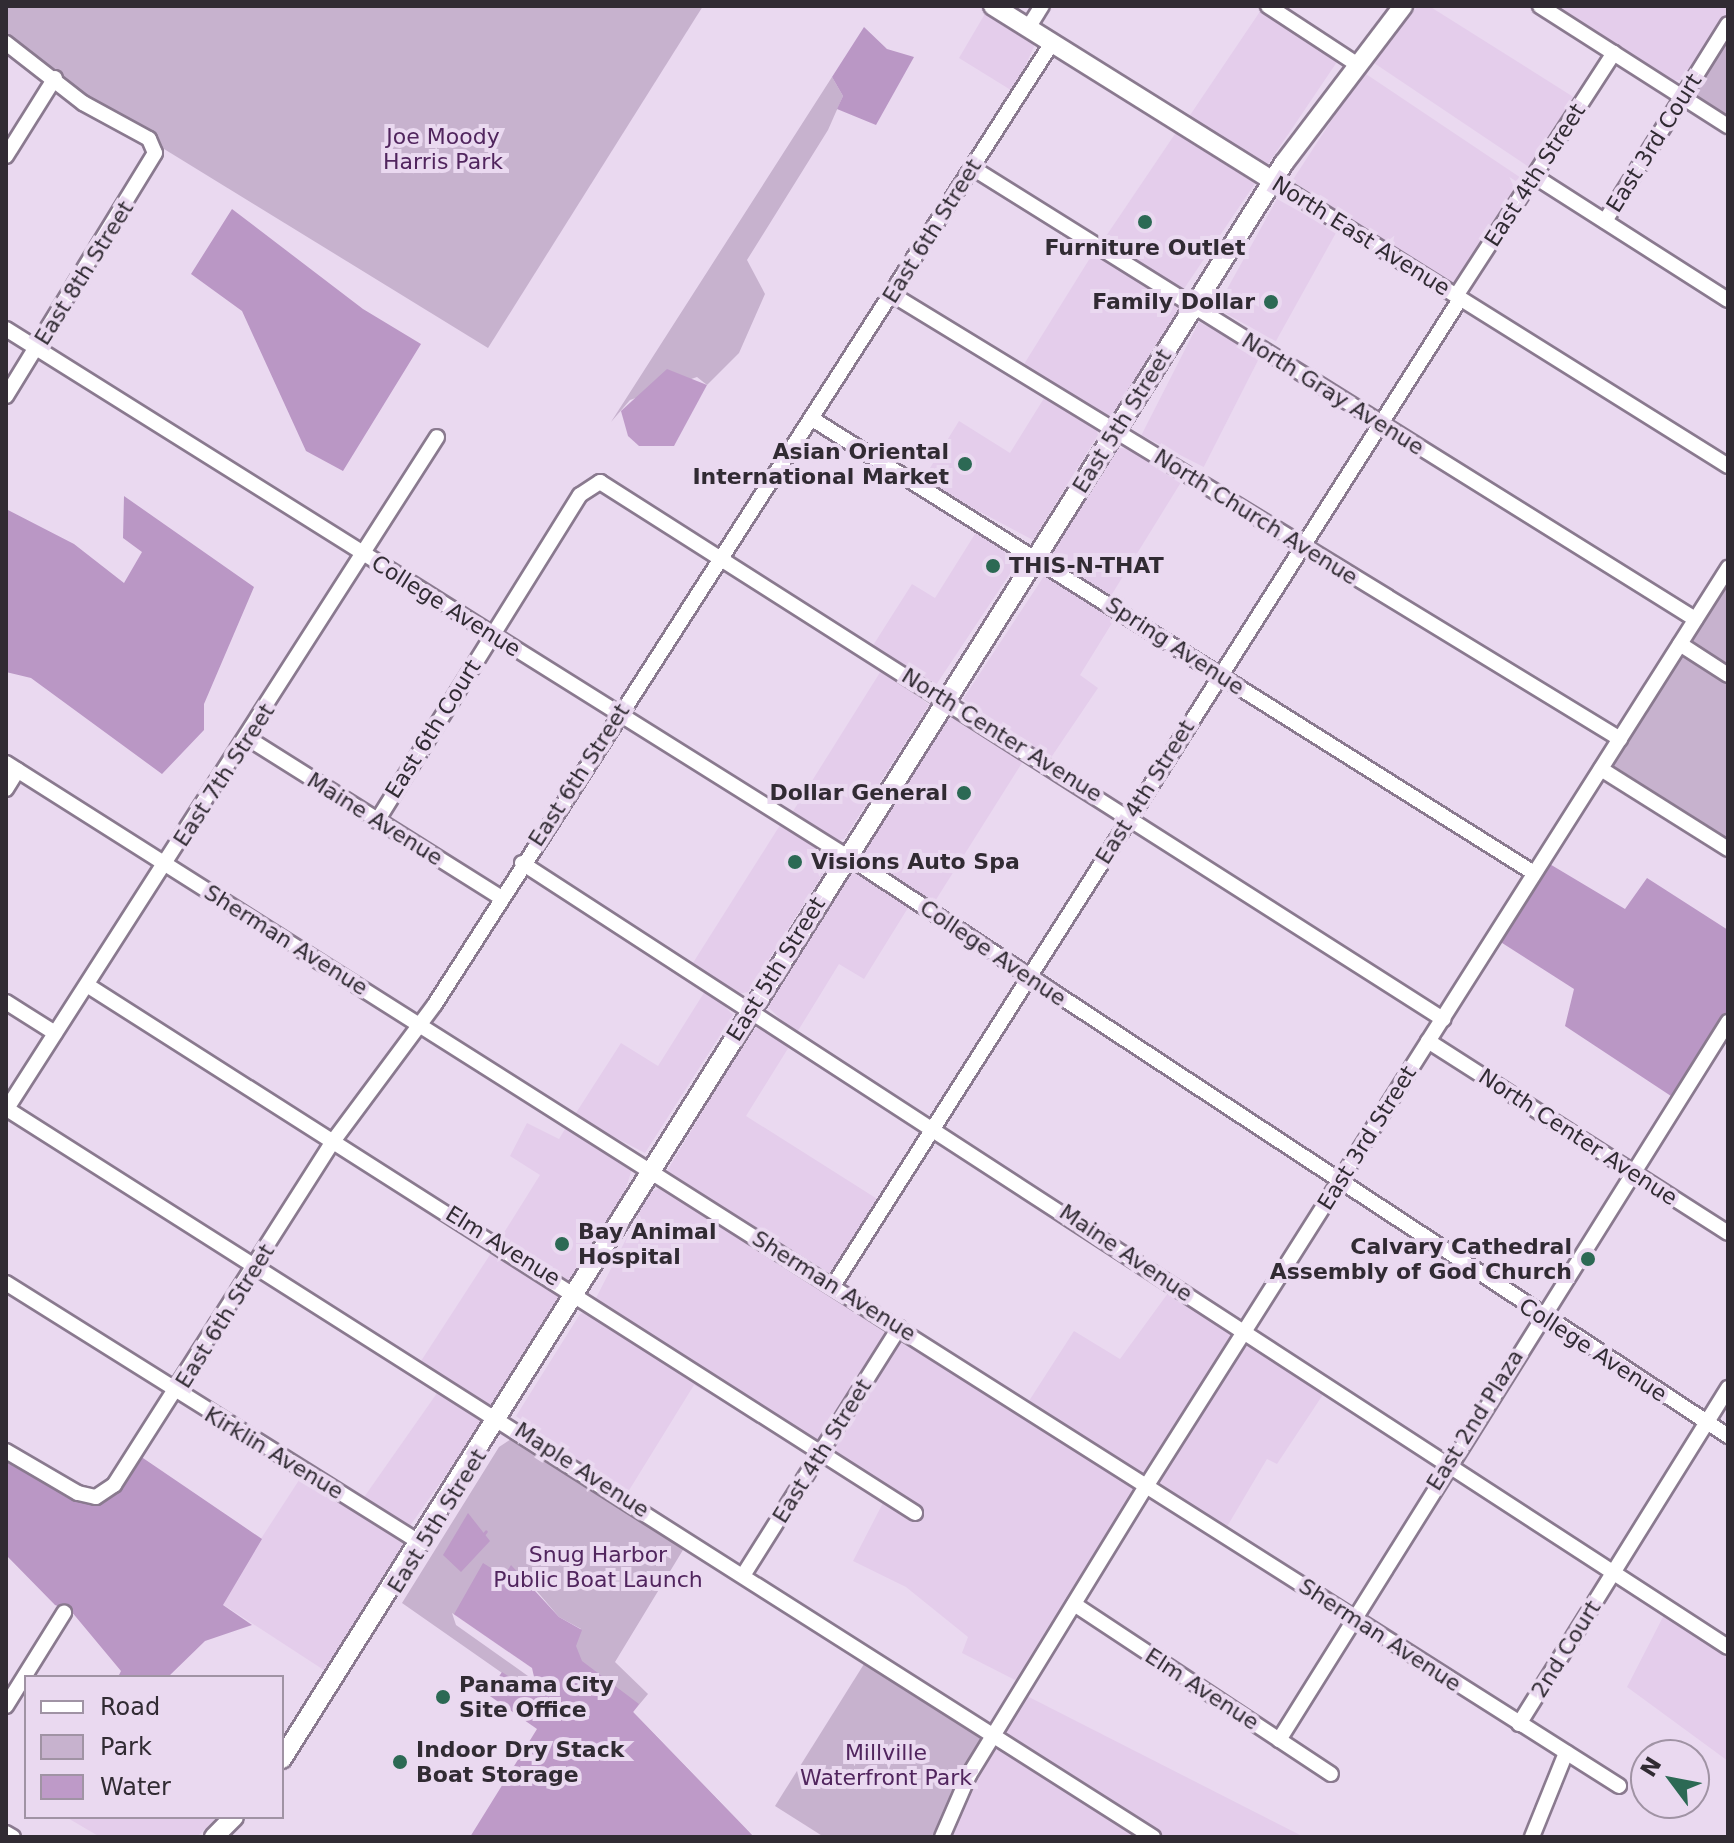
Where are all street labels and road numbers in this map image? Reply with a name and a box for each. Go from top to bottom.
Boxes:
street label: East 3rd Court [1601,69,1707,217]
street label: East 4th Street [1479,99,1591,251]
street label: East 6th Street [877,154,987,308]
street label: North East Avenue [1267,171,1455,301]
street label: East 8th Street [29,196,139,350]
street label: North Gray Avenue [1237,327,1429,461]
street label: East 5th Street [1067,344,1177,498]
street label: North Church Avenue [1149,444,1363,590]
street label: College Avenue [367,550,525,662]
street label: Spring Avenue [1101,591,1249,701]
street label: East 6th Court [380,655,486,803]
street label: North Center Avenue [897,663,1107,807]
street label: East 7th Street [168,699,280,851]
street label: East 6th Street [523,699,635,851]
street label: East 4th Street [1090,715,1200,869]
street label: Maine Avenue [302,767,448,871]
street label: Sherman Avenue [199,879,373,1001]
street label: East 5th Street [721,892,831,1046]
street label: College Avenue [915,894,1071,1012]
street label: East 3rd Street [1312,1061,1422,1215]
street label: North Center Avenue [1474,1063,1682,1211]
street label: Maine Avenue [1054,1199,1198,1307]
street label: Elm Avenue [441,1200,565,1292]
street label: Sherman Avenue [747,1225,921,1347]
street label: East 6th Street [170,1239,280,1393]
street label: College Avenue [1514,1292,1672,1408]
street label: East 2nd Plaza [1421,1345,1529,1495]
street label: East 4th Street [767,1374,877,1528]
street label: Kirklin Avenue [200,1401,348,1505]
street label: Maple Avenue [510,1417,654,1523]
street label: East 5th Street [382,1444,492,1598]
street label: Sherman Avenue [1294,1573,1466,1697]
street label: 2nd Court [1526,1596,1606,1702]
street label: Elm Avenue [1140,1642,1264,1736]

